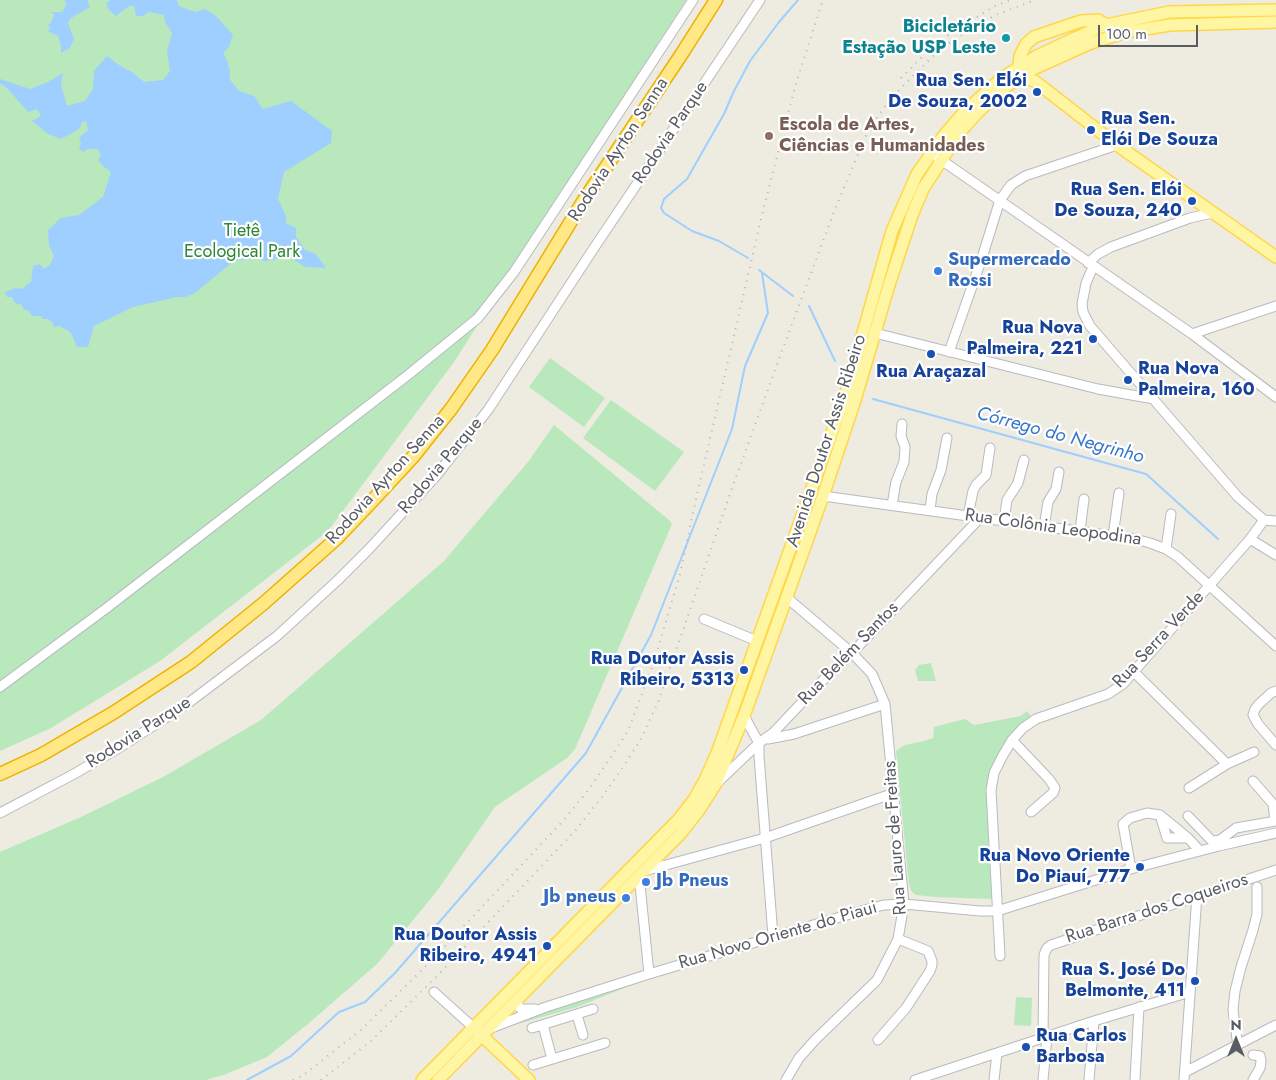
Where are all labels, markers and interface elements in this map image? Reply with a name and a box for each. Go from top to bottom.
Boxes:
scale bar [1101,15,1201,47]
place label: Bicicletário Estação USP Leste [842,17,996,59]
text: 100 m [1106,23,1147,45]
marker: Bicicletário Estação USP Leste [1000,32,1012,44]
place label: Rua Sen. Elói De Souza, 2002 [888,71,1027,114]
street label: Rodovia Ayrton Senna [564,74,674,226]
street label: Rodovia Parque [629,78,713,188]
marker: Rua Sen. Elói De Souza, 2002 [1031,86,1043,98]
place label: Rua Sen. Elói De Souza [1101,109,1218,152]
place label: Escola de Artes, Ciências e Humanidades [779,115,985,158]
marker: Rua Sen. Elói De Souza [1085,124,1097,136]
marker: Escola de Artes, Ciências e Humanidades [763,130,775,142]
place label: Rua Sen. Elói De Souza, 240 [1054,180,1182,222]
marker: Rua Sen. Elói De Souza, 240 [1186,195,1198,207]
park label: Tietê Ecological Park [184,221,300,264]
place label: Supermercado Rossi [948,250,1071,292]
marker: Supermercado Rossi [932,265,944,277]
place label: Rua Nova Palmeira, 221 [967,318,1083,360]
street label: Avenida Doutor Assis Ribeiro [782,332,872,550]
marker: Rua Nova Palmeira, 221 [1087,333,1099,345]
marker: Rua Araçazal [925,348,937,360]
place label: Rua Nova Palmeira, 160 [1138,359,1255,402]
place label: Rua Araçazal [876,362,986,384]
marker: Rua Nova Palmeira, 160 [1122,374,1134,386]
water label: Córrego do Negrinho [974,403,1146,469]
street label: Rodovia Ayrton Senna [322,411,450,549]
street label: Rodovia Parque [394,413,488,519]
street label: Rua Colônia Leopodina [963,505,1143,551]
street label: Rua Serra Verde [1109,587,1209,693]
street label: Rua Belém Santos [794,598,904,710]
place label: Rua Doutor Assis Ribeiro, 5313 [591,649,734,692]
marker: Rua Doutor Assis Ribeiro, 5313 [738,664,750,676]
street label: Rodovia Parque [83,692,195,774]
street label: Rua Lauro de Freitas [880,760,912,916]
place label: Rua Novo Oriente Do Piauí, 777 [979,846,1130,889]
marker: Rua Novo Oriente Do Piauí, 777 [1134,861,1146,873]
street label: Rua Barra dos Coqueiros [1063,869,1251,949]
place label: Jb Pneus [656,871,729,893]
marker: Jb Pneus [640,876,652,888]
place label: Jb pneus [543,887,616,909]
marker: Jb pneus [620,892,632,904]
street label: Rua Novo Oriente do Piaui [676,897,880,975]
place label: Rua Doutor Assis Ribeiro, 4941 [394,925,537,968]
marker: Rua Doutor Assis Ribeiro, 4941 [541,940,553,952]
place label: Rua S. José Do Belmonte, 411 [1061,960,1185,1002]
marker: Rua S. José Do Belmonte, 411 [1189,975,1201,987]
north arrow [1211,1015,1261,1065]
text: N [1230,1015,1242,1035]
place label: Rua Carlos Barbosa [1036,1026,1127,1068]
marker: Rua Carlos Barbosa [1020,1041,1032,1053]

